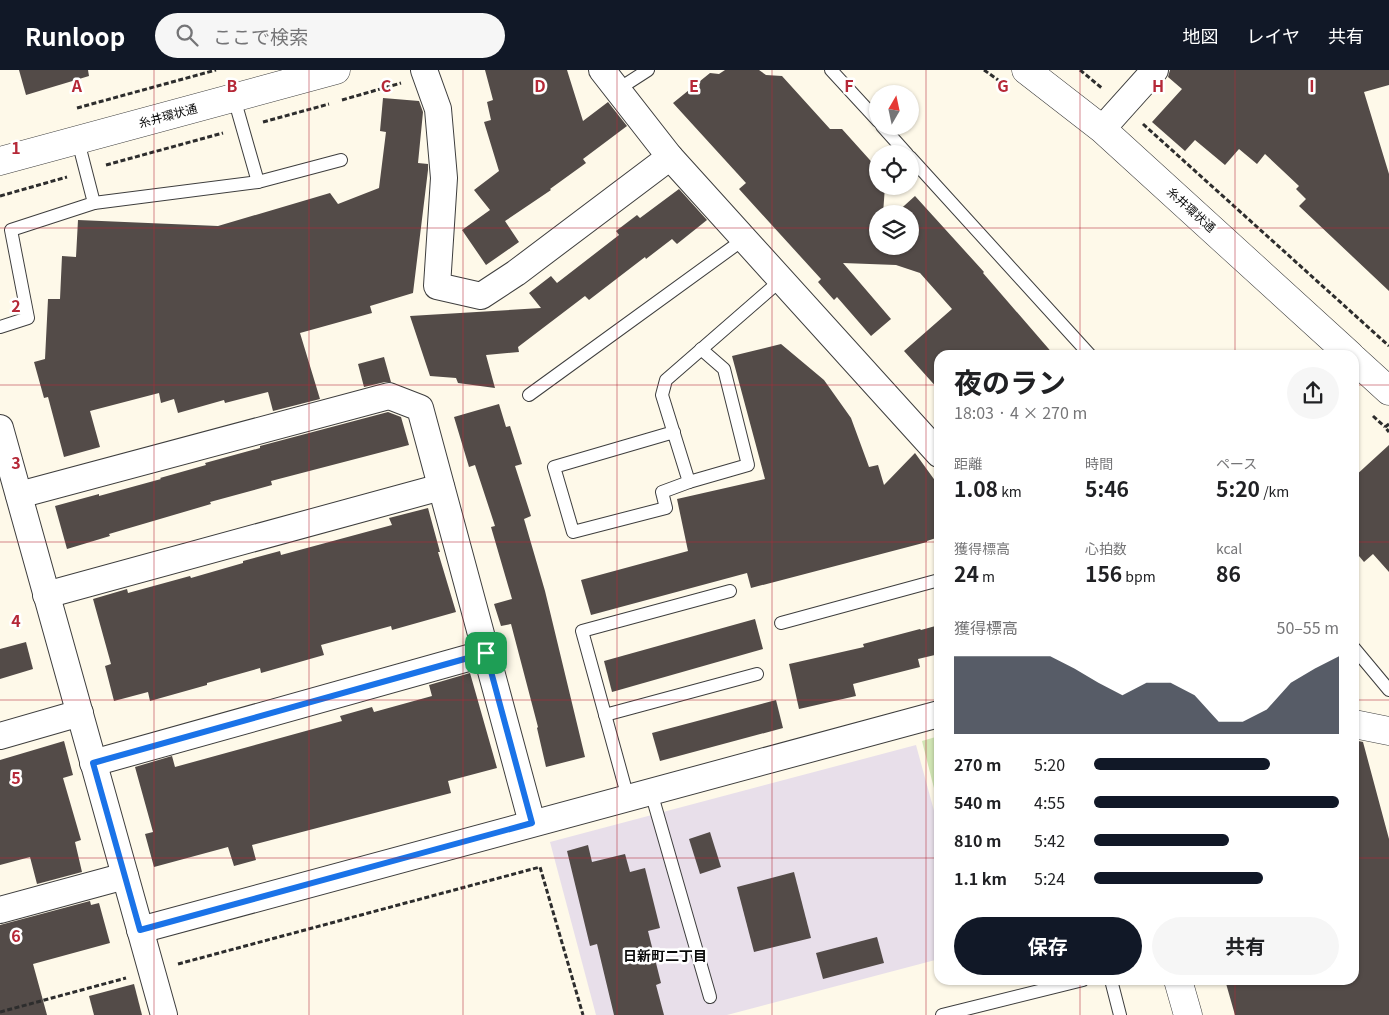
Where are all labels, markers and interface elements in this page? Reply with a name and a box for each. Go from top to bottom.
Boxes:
search box [155,13,505,58]
text: Runloop [25,18,125,53]
icon: search [173,21,201,49]
text: ここで検索 [213,22,308,49]
text: 地図 [1183,22,1219,48]
text: レイヤ [1247,22,1300,48]
text: 共有 [1328,22,1364,48]
text: A [71,73,83,97]
text: B [227,73,238,97]
text: C [381,73,392,97]
text: D [534,73,546,97]
text: E [689,73,699,97]
text: F [844,73,854,97]
text: G [997,73,1009,97]
text: H [1152,73,1164,97]
text: I [1309,73,1315,97]
north arrow [869,85,919,135]
map controls [869,85,919,255]
street label: 糸井環状通 [136,99,199,131]
text: 1 [11,135,21,159]
button: locate [869,145,919,195]
street label: 糸井環状通 [1164,182,1220,235]
button: layers [869,205,919,255]
text: 2 [11,293,21,317]
text: 夜のラン [954,361,1066,401]
button: share [1287,367,1339,419]
text: 18:03 · 4 × 270 m [954,400,1087,424]
text: 3 [11,450,21,474]
text: 距離 [954,453,982,473]
text: 時間 [1085,453,1113,473]
text: ペース [1216,453,1257,473]
text: 1.08 [954,473,998,503]
text: 5:46 [1085,473,1129,503]
text: 5:20 [1216,473,1260,503]
text: km [998,481,1022,501]
text: /km [1260,481,1289,501]
text: 獲得標高 [954,538,1010,558]
text: 心拍数 [1085,538,1127,558]
text: kcal [1216,538,1242,558]
text: 24 [954,558,979,588]
text: 156 [1085,558,1122,588]
text: 86 [1216,558,1241,588]
text: m [979,566,995,586]
text: bpm [1122,566,1156,586]
text: 4 [11,608,21,632]
text: 獲得標高 [954,615,1018,639]
text: 50–55 m [1277,615,1339,639]
pin [465,632,507,674]
icon: arrive [472,639,500,667]
text: 270 m [954,752,1001,776]
text: 5:20 [1034,752,1065,776]
text: 5 [11,765,21,789]
text: 540 m [954,790,1001,814]
text: 4:55 [1034,790,1065,814]
text: 810 m [954,828,1001,852]
text: 5:42 [1034,828,1065,852]
text: 1.1 km [954,866,1007,890]
text: 5:24 [1034,866,1065,890]
button: 保存 [954,917,1142,975]
button: 共有 [1152,917,1339,975]
text: 6 [11,923,21,947]
district label: 日新町二丁目 [623,945,707,965]

